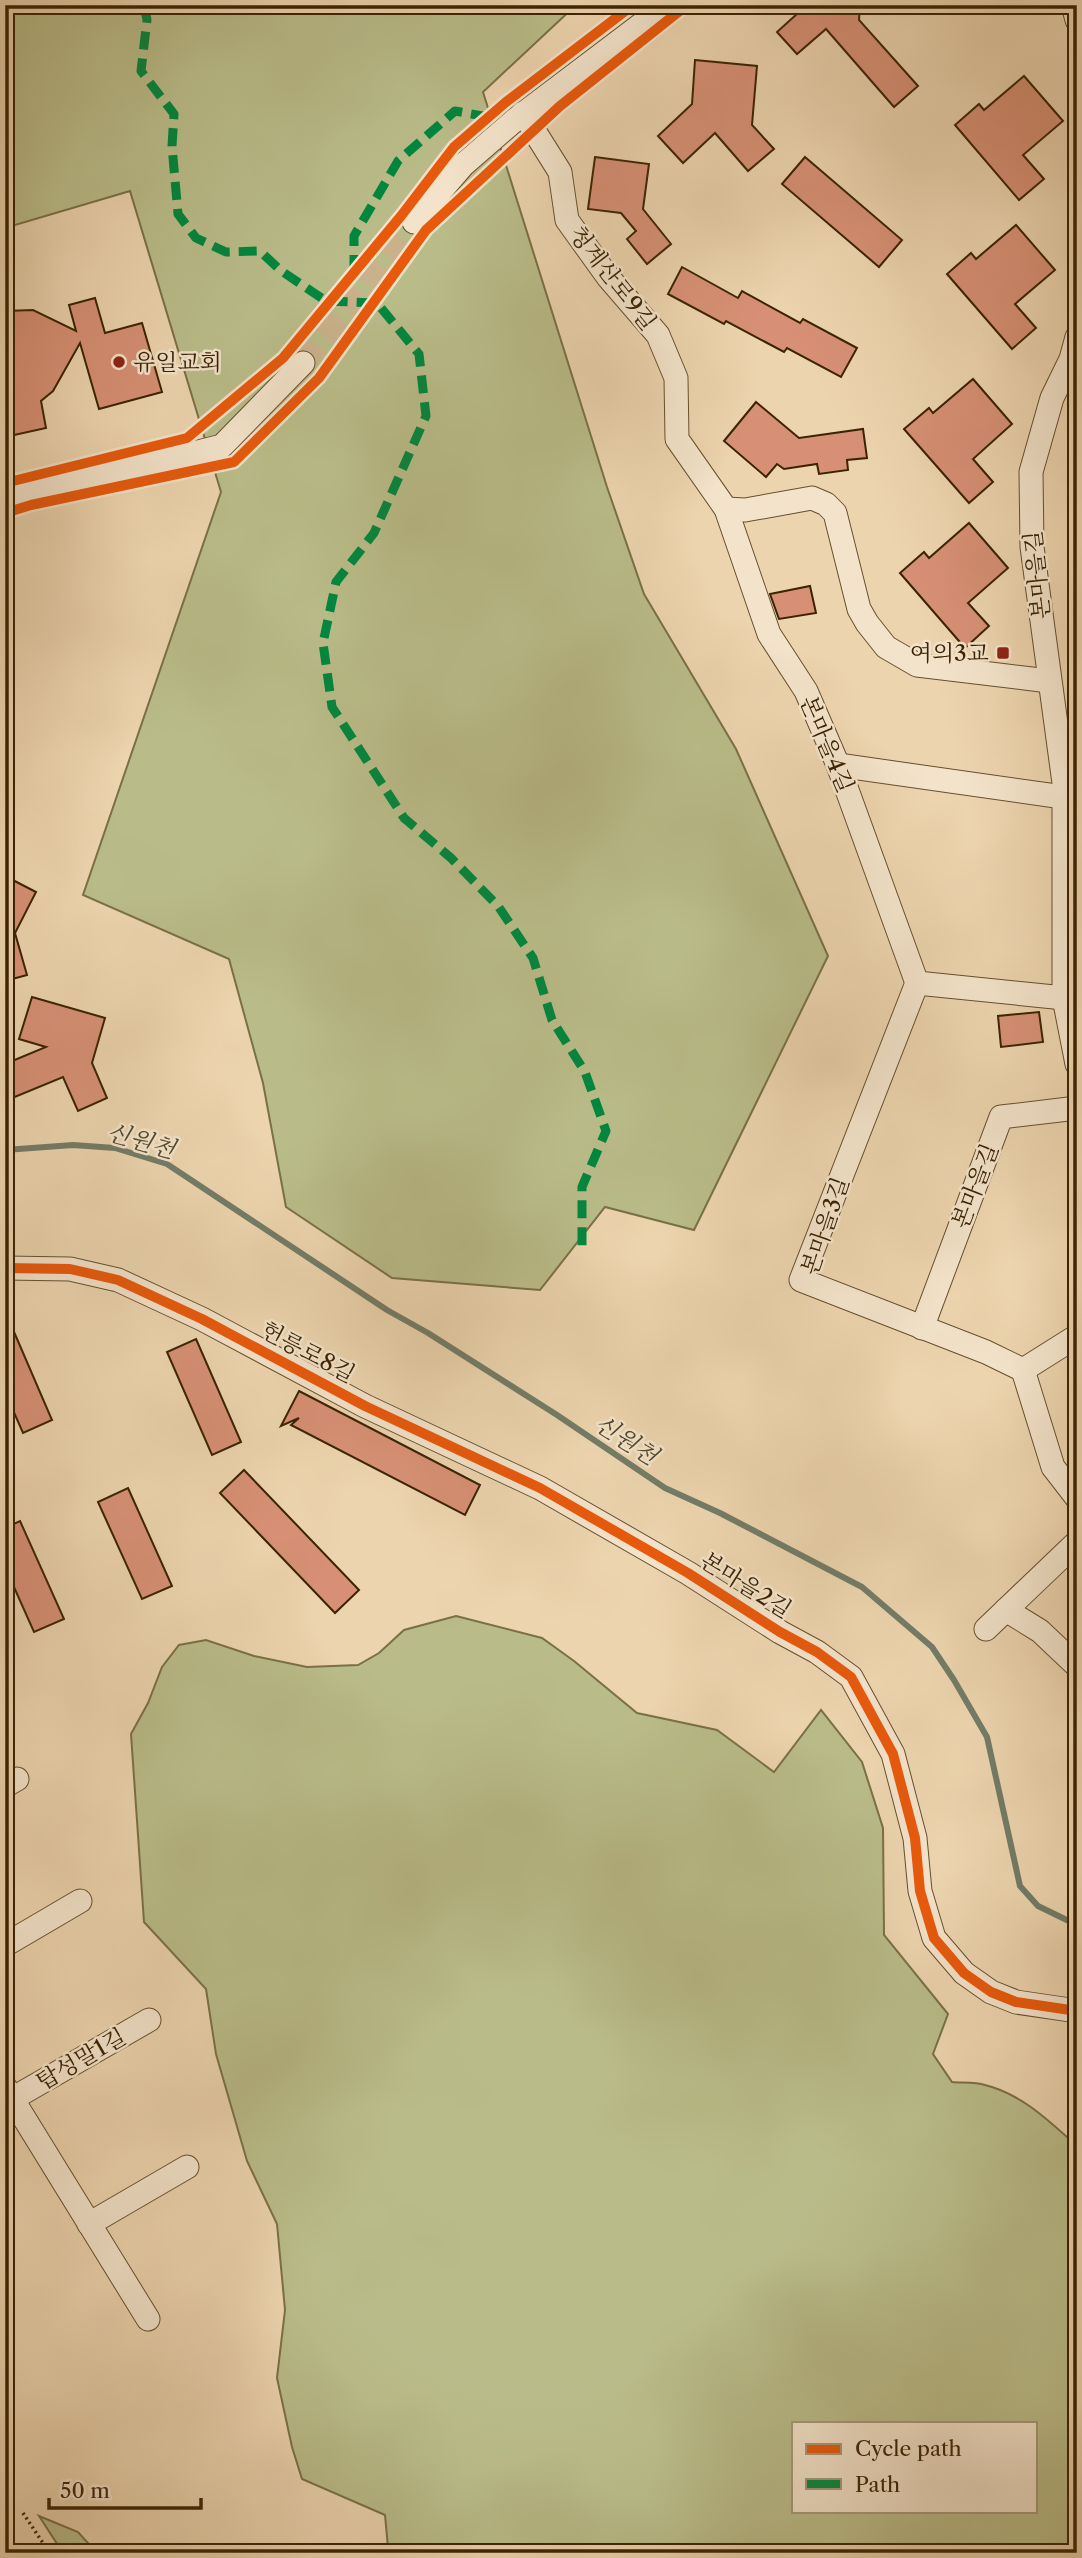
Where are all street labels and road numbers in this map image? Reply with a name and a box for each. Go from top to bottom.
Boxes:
street label: 청계산로9길 [564,220,662,336]
street label: 본마을길 [1018,529,1056,621]
street label: 본마을4길 [794,692,860,796]
street label: 본마을길 [946,1139,1004,1233]
street label: 본마을3길 [795,1173,855,1279]
street label: 헌릉로8길 [256,1316,360,1388]
street label: 본마을2길 [695,1546,797,1624]
street label: 탑성말1길 [31,2022,131,2096]

